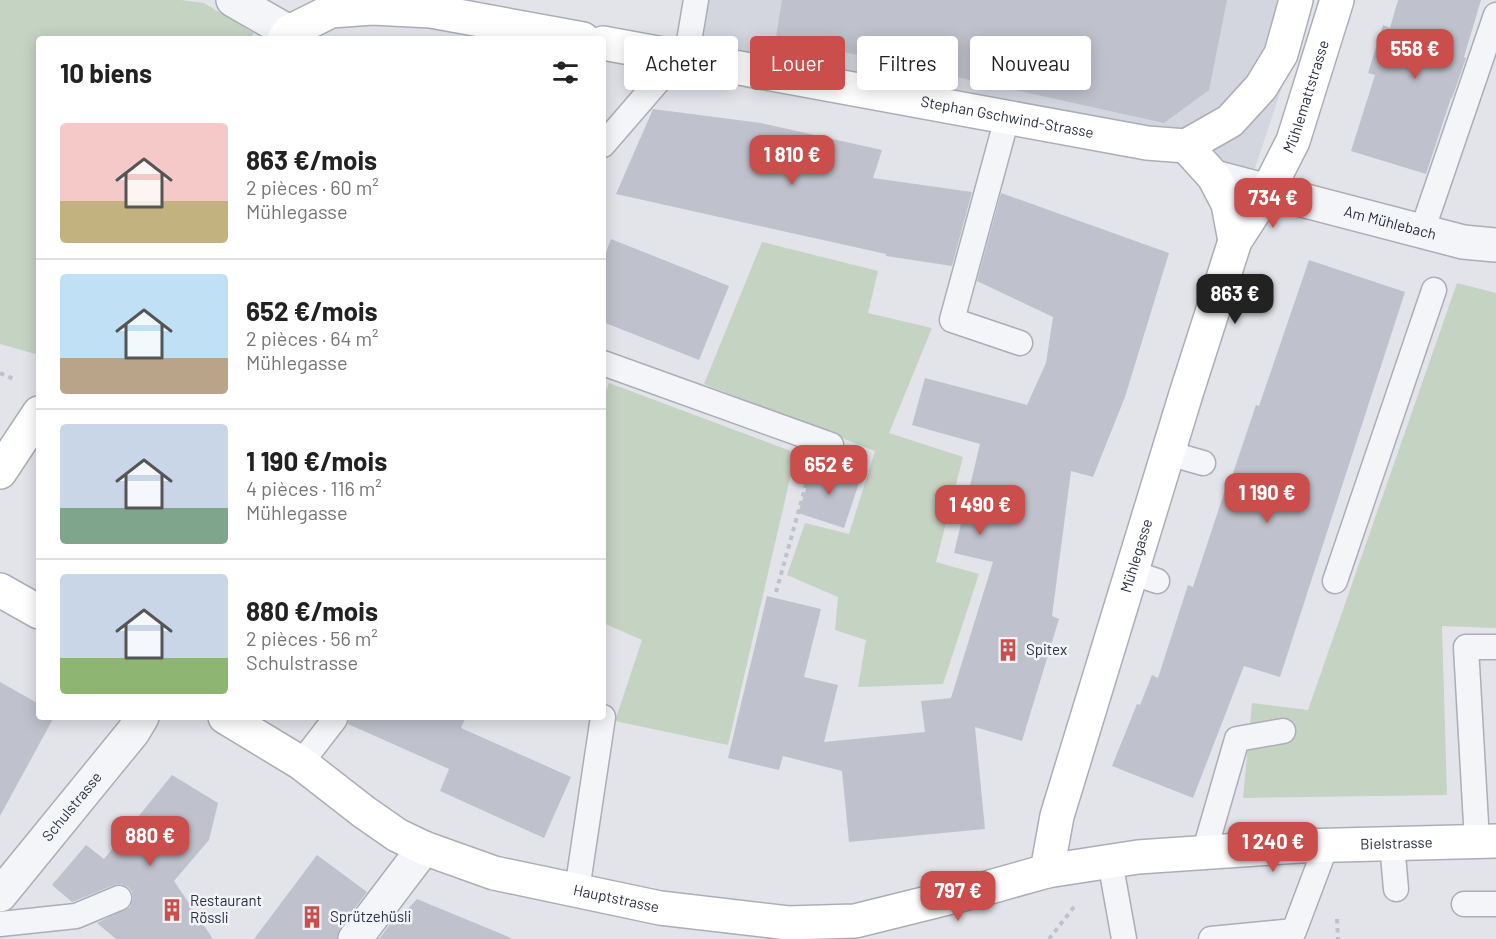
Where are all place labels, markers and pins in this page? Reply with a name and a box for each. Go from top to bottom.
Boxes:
pin: 558 € [1373,29,1457,80]
pin: 1 810 € [737,135,847,186]
pin: 734 € [1231,178,1315,229]
pin: 863 € [1193,274,1277,325]
pin: 652 € [787,445,871,496]
pin: 1 190 € [1212,473,1322,524]
pin: 1 490 € [925,485,1035,536]
building icon: Spitex [995,637,1021,663]
place label: Spitex [1026,640,1067,658]
pin: 880 € [108,816,192,867]
pin: 1 240 € [1218,822,1328,873]
pin: 797 € [916,871,1000,922]
place label: Restaurant Rössli [190,891,262,926]
building icon: Restaurant Rössli [159,897,185,923]
building icon: Sprützehüsli [299,904,325,930]
place label: Sprützehüsli [330,907,411,925]

